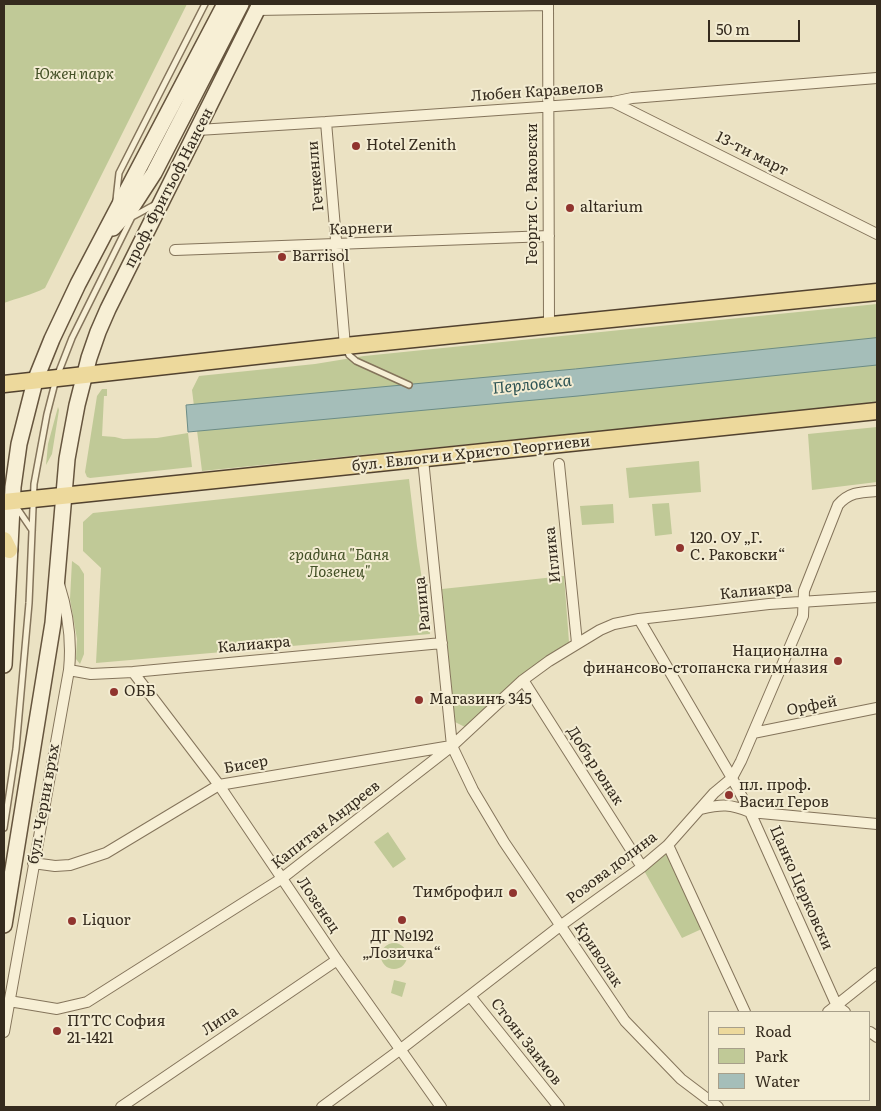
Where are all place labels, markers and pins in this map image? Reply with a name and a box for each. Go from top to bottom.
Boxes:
place label: Hotel Zenith [366,137,457,155]
marker: Hotel Zenith [350,140,362,152]
place label: altarium [580,199,643,217]
marker: altarium [564,202,576,214]
place label: Barrisol [292,248,349,266]
marker: Barrisol [276,251,288,263]
place label: 120. ОУ „Г. С. Раковски“ [690,530,786,565]
marker: 120. ОУ „Г. С. Раковски“ [674,542,686,554]
place label: Национална финансово-стопанска гимназия [583,643,828,678]
marker: Национална финансово-стопанска гимназия [832,655,844,667]
place label: ОББ [124,683,155,701]
marker: ОББ [108,686,120,698]
place label: Магазинъ 345 [429,691,532,709]
marker: Магазинъ 345 [413,694,425,706]
place label: пл. проф. Васил Геров [739,777,829,812]
marker: пл. проф. Васил Геров [723,789,735,801]
place label: Тимброфил [412,884,503,902]
marker: Тимброфил [507,887,519,899]
place label: Liquor [82,912,131,930]
marker: ДГ №192 „Лозичка“ [396,914,408,926]
marker: Liquor [66,915,78,927]
place label: ДГ №192 „Лозичка“ [363,928,441,963]
place label: ПТТС София 21-1421 [67,1013,166,1048]
marker: ПТТС София 21-1421 [51,1025,63,1037]

